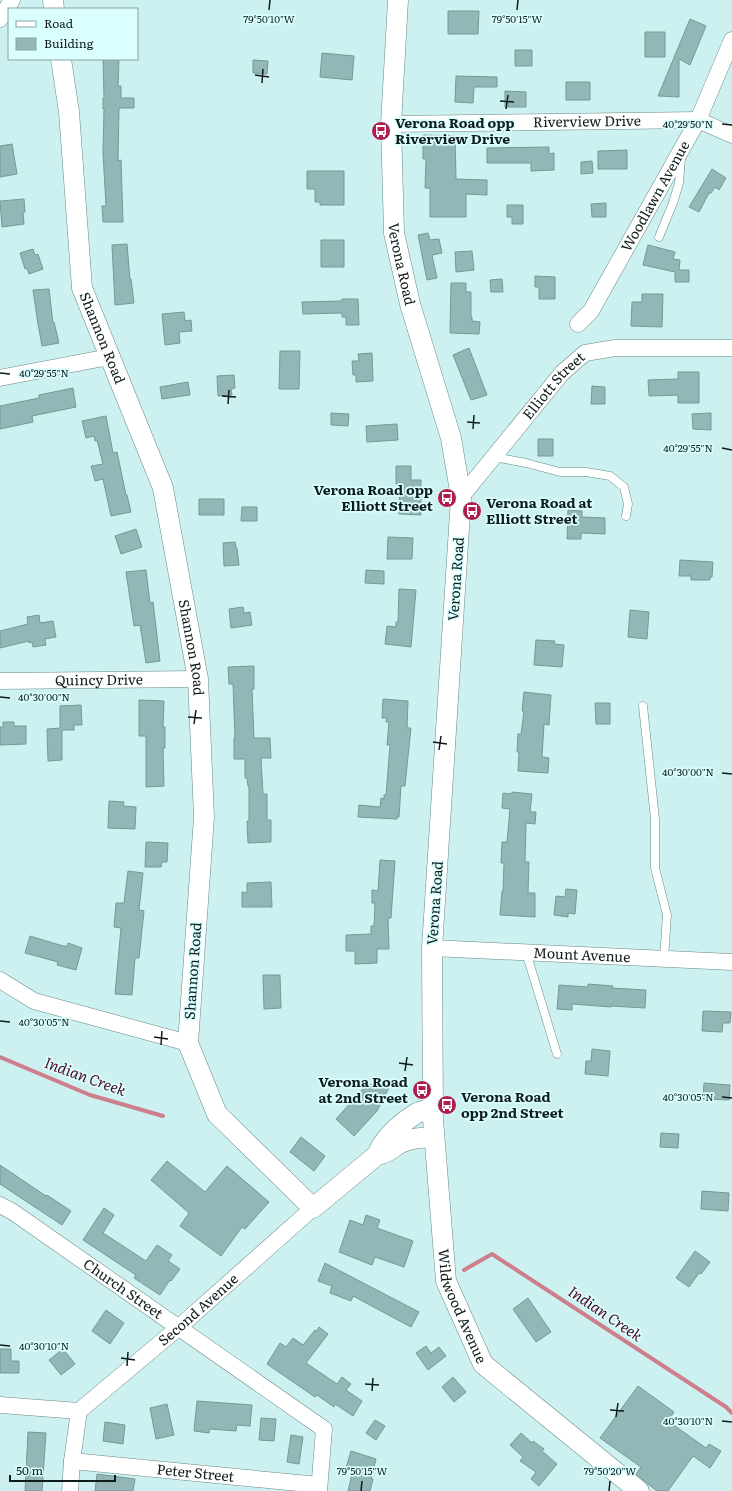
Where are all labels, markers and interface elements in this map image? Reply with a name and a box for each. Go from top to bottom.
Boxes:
legend [8,8,138,60]
text: 79°50'10"W [243,11,295,26]
text: 79°50'15"W [492,11,542,26]
text: Road [44,14,74,32]
text: Building [44,34,94,52]
street label: Riverview Drive [533,110,641,131]
place label: Verona Road opp Riverview Drive [395,112,515,148]
text: 40°29'50"N [663,116,713,131]
bus stop icon: Verona Road opp Riverview Drive [370,120,392,142]
street label: Woodlawn Avenue [615,137,694,255]
street label: Verona Road [385,222,421,307]
street label: Shannon Road [76,289,131,387]
street label: Elliott Street [517,346,589,423]
text: 40°29'55"N [19,365,69,380]
text: 40°29'55"N [663,440,713,455]
place label: Verona Road opp Elliott Street [314,479,434,515]
bus stop icon: Verona Road opp Elliott Street [436,487,458,509]
place label: Verona Road at Elliott Street [486,492,593,528]
bus stop icon: Verona Road at Elliott Street [461,500,483,522]
street label: Verona Road [442,536,468,622]
street label: Shannon Road [175,598,210,697]
street label: Quincy Drive [55,669,143,689]
text: 40°30'00"N [18,689,70,704]
text: 40°30'00"N [662,764,714,779]
street label: Verona Road [421,860,447,946]
street label: Shannon Road [179,921,205,1020]
street label: Mount Avenue [533,942,631,966]
text: 40°30'05"N [18,1014,70,1029]
water label: Indian Creek [41,1050,130,1101]
place label: Verona Road at 2nd Street [318,1071,409,1107]
bus stop icon: Verona Road at 2nd Street [411,1079,433,1101]
place label: Verona Road opp 2nd Street [461,1086,564,1122]
text: 40°30'05"N [662,1089,714,1104]
bus stop icon: Verona Road opp 2nd Street [436,1094,458,1116]
street label: Wildwood Avenue [434,1248,492,1366]
street label: Church Street [80,1253,168,1323]
street label: Second Avenue [153,1268,242,1350]
water label: Indian Creek [564,1279,648,1347]
text: 40°30'10"N [19,1338,69,1353]
text: 40°30'10"N [663,1413,713,1428]
scale bar [10,1457,115,1483]
street label: Peter Street [156,1458,236,1486]
text: 50 m [16,1461,43,1479]
text: 79°50'15"W [337,1463,387,1478]
text: 79°50'20"W [584,1463,636,1478]

